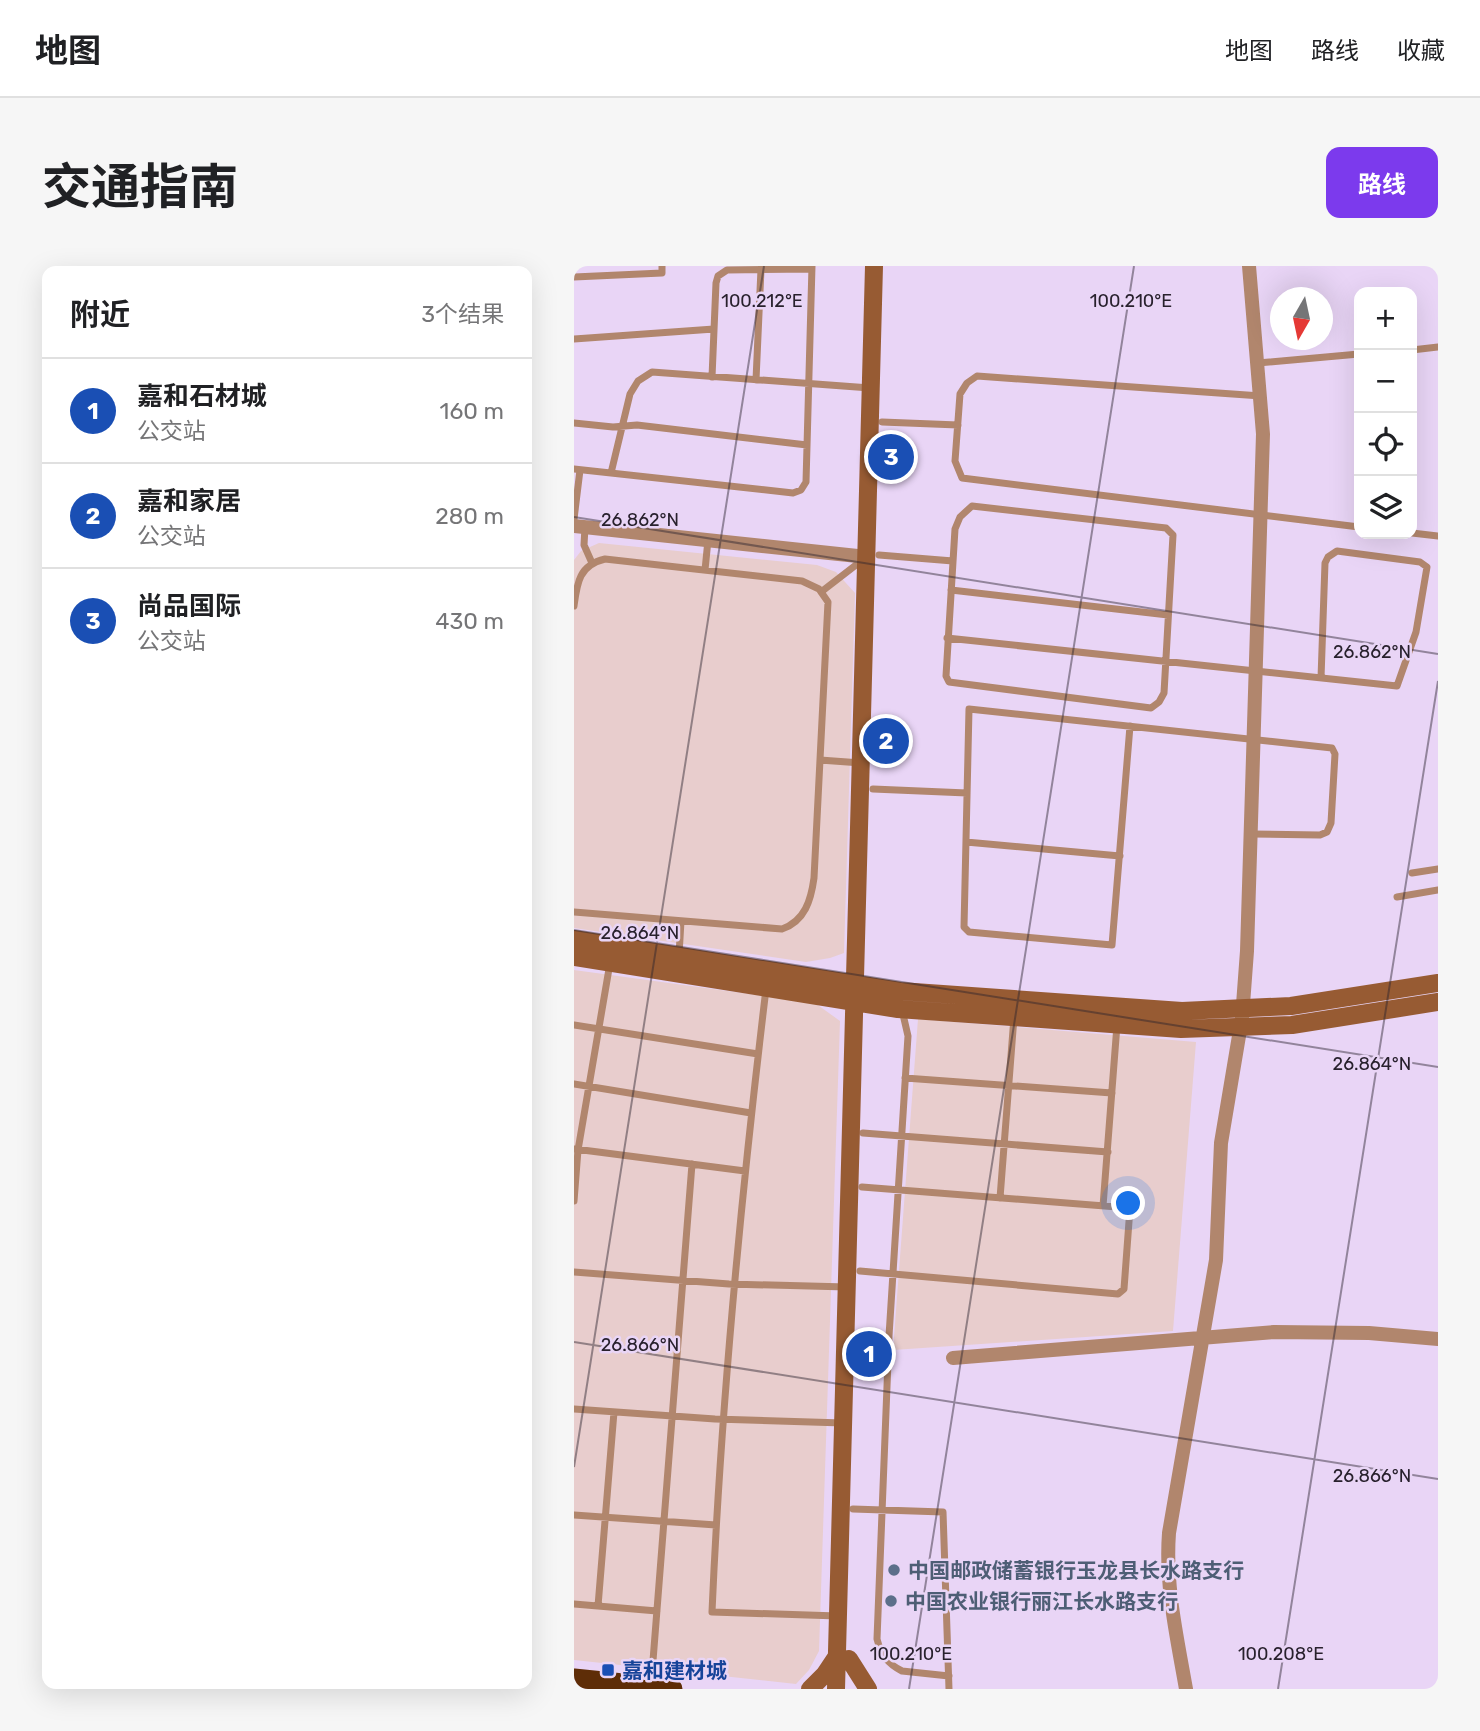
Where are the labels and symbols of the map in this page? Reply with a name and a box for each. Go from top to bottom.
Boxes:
north arrow [1270,287,1333,350]
text: 100.212°E [721,290,803,312]
text: 100.210°E [1090,290,1172,312]
pin: 3 [868,431,914,483]
text: 26.862°N [601,509,679,531]
text: 26.862°N [1333,641,1411,663]
pin: 2 [863,715,909,767]
text: 26.864°N [601,922,679,944]
text: 26.864°N [1333,1053,1411,1075]
your location [1111,1186,1145,1220]
pin: 1 [846,1328,892,1380]
text: 26.866°N [601,1334,679,1356]
text: 26.866°N [1333,1465,1411,1487]
place label: 中国邮政储蓄银行玉龙县长水路支行 [908,1558,1244,1583]
marker: 中国邮政储蓄银行玉龙县长水路支行 [886,1562,902,1578]
place label: 中国农业银行丽江长水路支行 [905,1589,1178,1614]
marker: 中国农业银行丽江长水路支行 [883,1593,899,1609]
text: 100.210°E [870,1643,952,1665]
text: 100.208°E [1238,1643,1324,1665]
place label: 嘉和建材城 [622,1658,727,1683]
marker: 嘉和建材城 [600,1662,616,1678]

